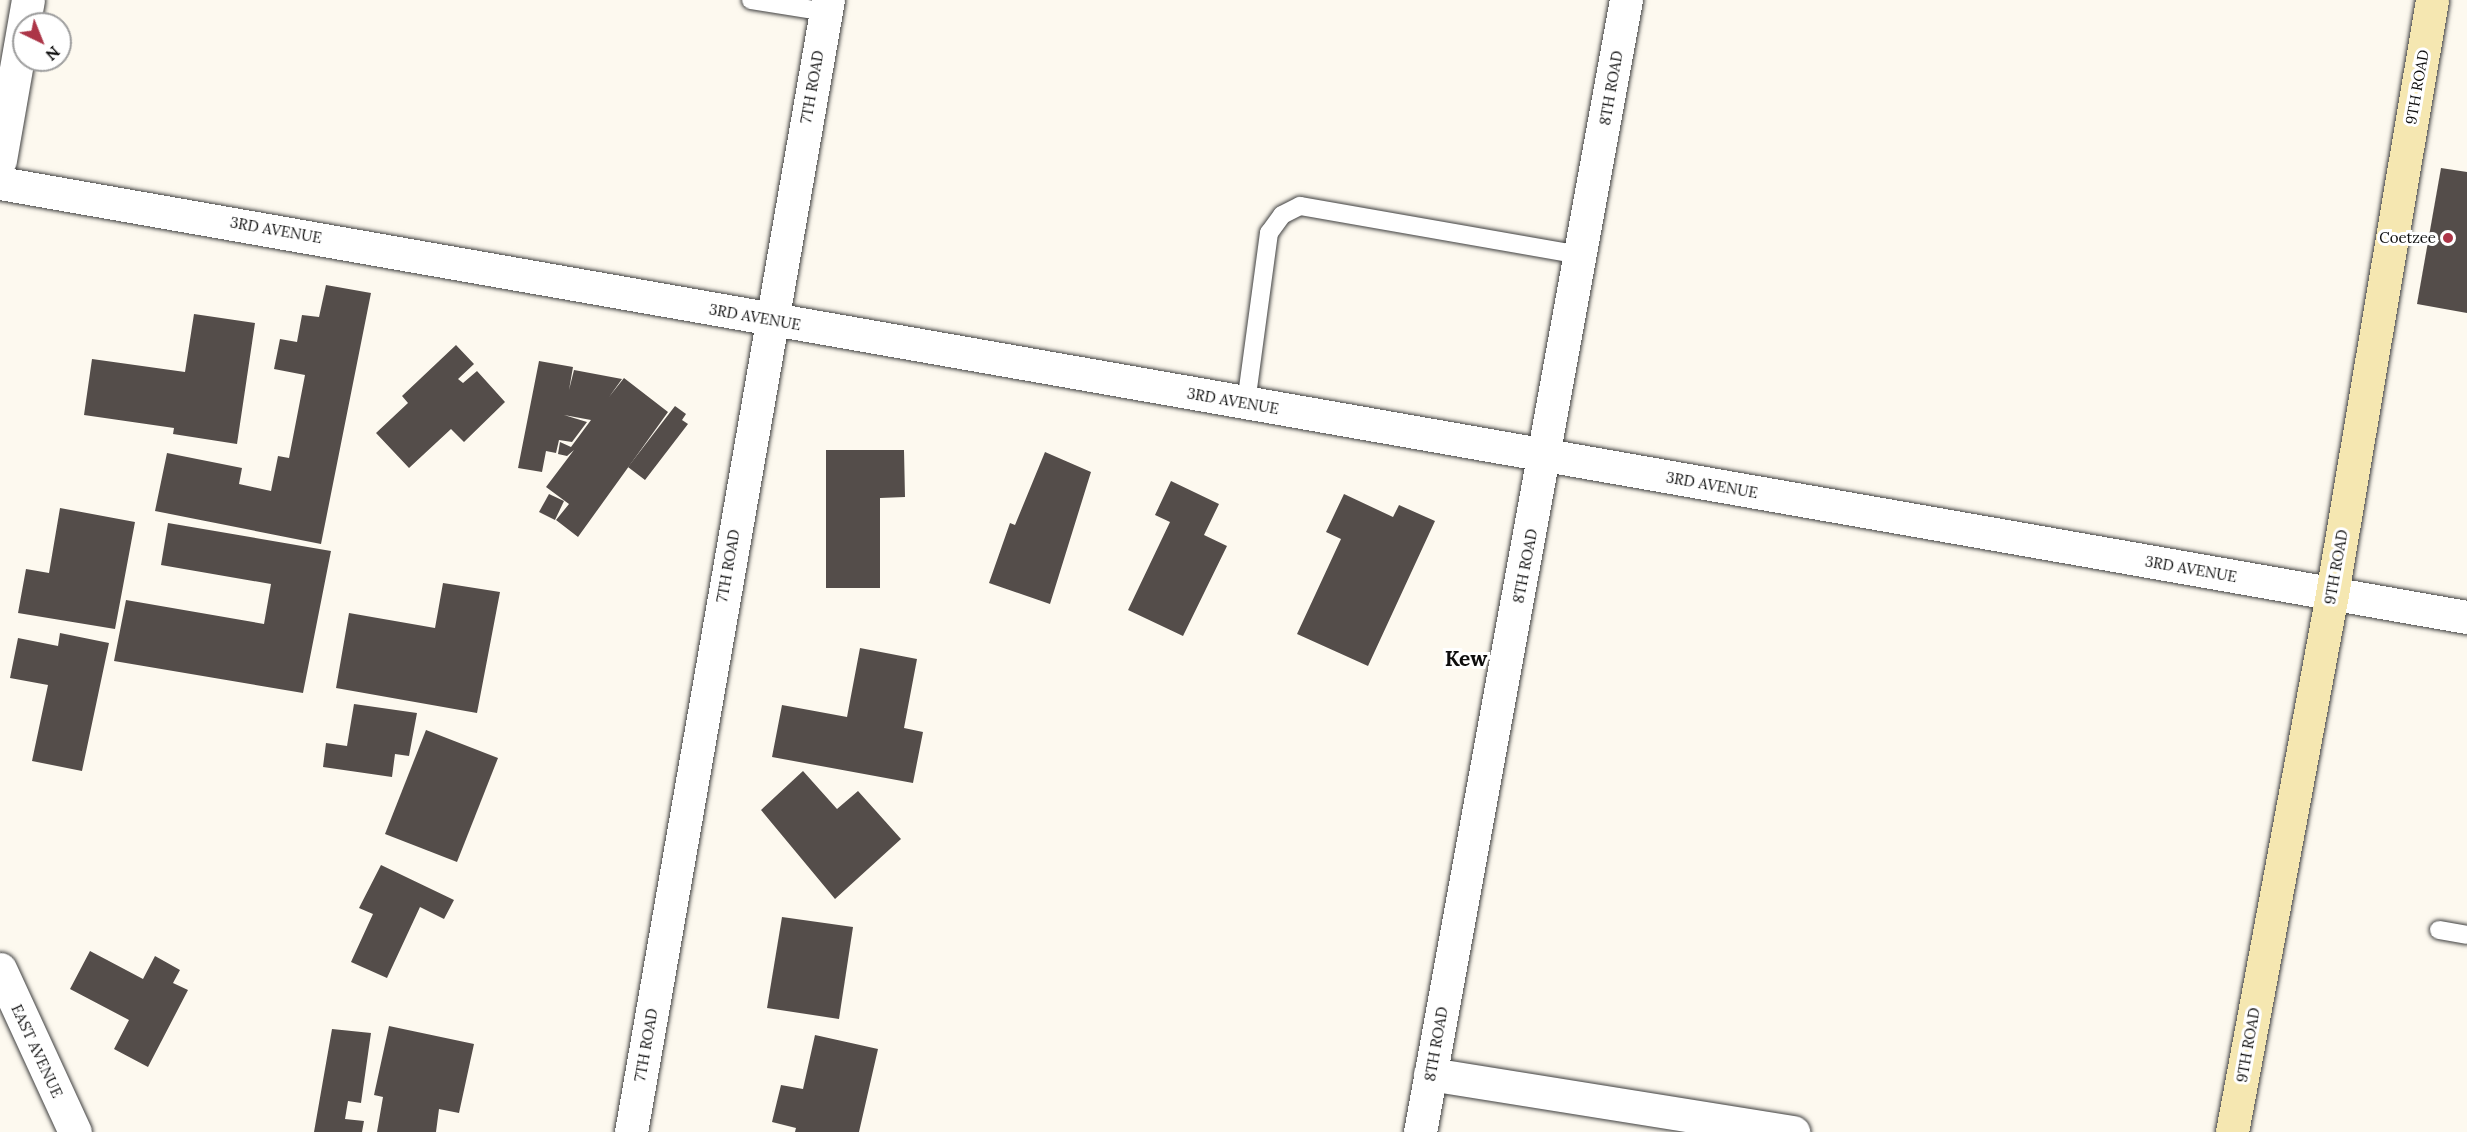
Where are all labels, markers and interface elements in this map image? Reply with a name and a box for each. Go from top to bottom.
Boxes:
north arrow [12,12,72,72]
text: N [42,42,64,65]
street label: 9TH ROAD [2402,48,2432,126]
street label: 7TH ROAD [797,49,827,125]
street label: 8TH ROAD [1596,49,1626,127]
street label: 3RD AVENUE [229,213,323,247]
place label: Coetzee [2379,229,2436,247]
marker: Coetzee [2441,231,2455,245]
street label: 3RD AVENUE [708,300,802,334]
street label: 3RD AVENUE [1186,384,1280,418]
street label: 3RD AVENUE [1665,468,1759,502]
street label: 8TH ROAD [1509,527,1541,605]
street label: 7TH ROAD [713,528,743,604]
street label: 9TH ROAD [2321,528,2351,606]
street label: 3RD AVENUE [2144,552,2238,586]
district label: Kew [1445,646,1487,672]
street label: EAST AVENUE [8,1002,66,1100]
street label: 8TH ROAD [1421,1005,1451,1083]
street label: 9TH ROAD [2233,1006,2263,1084]
street label: 7TH ROAD [631,1007,661,1083]

